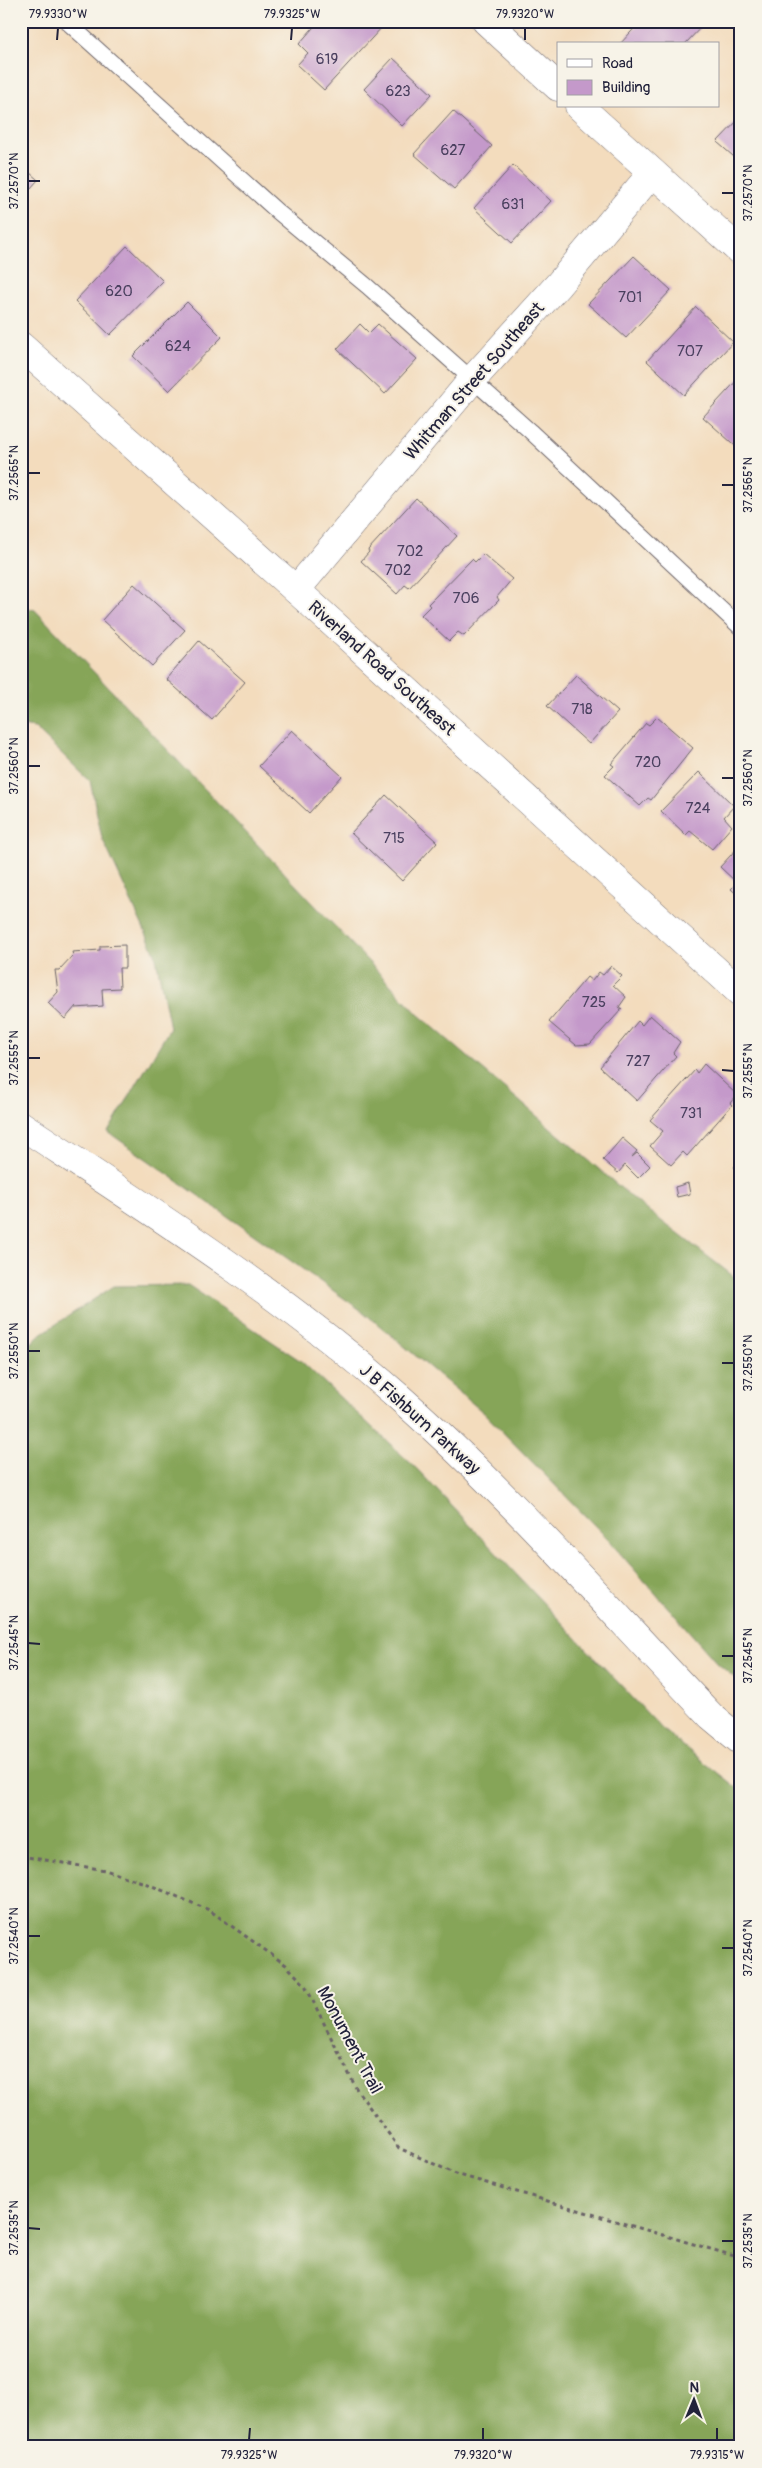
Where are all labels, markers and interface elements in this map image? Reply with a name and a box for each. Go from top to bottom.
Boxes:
text: 79.9330°W [29,7,87,22]
text: 79.9325°W [264,7,320,22]
text: 79.9320°W [496,7,554,22]
legend [557,42,720,108]
house number: 619 [316,50,338,69]
text: Road [602,54,633,73]
text: Building [602,78,650,97]
house number: 623 [385,82,411,101]
house number: 627 [440,141,466,160]
text: 37.2570°N [7,153,22,209]
text: 37.2570°N [741,165,756,221]
house number: 631 [502,195,524,214]
house number: 620 [105,282,133,301]
house number: 701 [618,288,642,307]
street label: Whitman Street Southeast [399,297,550,465]
house number: 624 [165,337,191,356]
house number: 707 [677,342,703,361]
text: 37.2565°N [7,445,22,501]
text: 37.2565°N [741,457,756,513]
house number: 702 [397,542,423,561]
house number: 702 [385,561,411,580]
house number: 706 [453,589,479,608]
street label: Riverland Road Southeast [303,596,461,741]
house number: 718 [571,700,593,719]
text: 37.2560°N [7,737,22,795]
text: 37.2560°N [741,749,756,807]
house number: 720 [635,753,661,772]
house number: 724 [685,799,711,818]
house number: 715 [383,829,405,848]
house number: 725 [582,993,606,1012]
text: 37.2555°N [7,1030,22,1086]
text: 37.2555°N [741,1043,756,1099]
house number: 727 [626,1052,650,1071]
house number: 731 [680,1104,702,1123]
text: 37.2550°N [7,1323,22,1379]
text: 37.2550°N [741,1335,756,1391]
street label: J B Fishburn Parkway [354,1359,485,1480]
text: 37.2545°N [7,1615,22,1671]
text: 37.2545°N [741,1628,756,1684]
text: 37.2540°N [7,1907,22,1965]
text: 37.2540°N [741,1919,756,1977]
street label: Monument Trail [312,1982,388,2098]
text: 37.2535°N [7,2200,22,2256]
text: 37.2535°N [741,2213,756,2269]
north arrow [670,2376,720,2426]
text: N [689,2379,699,2396]
text: 79.9325°W [221,2448,277,2463]
text: 79.9320°W [454,2448,512,2463]
text: 79.9315°W [690,2448,744,2463]

